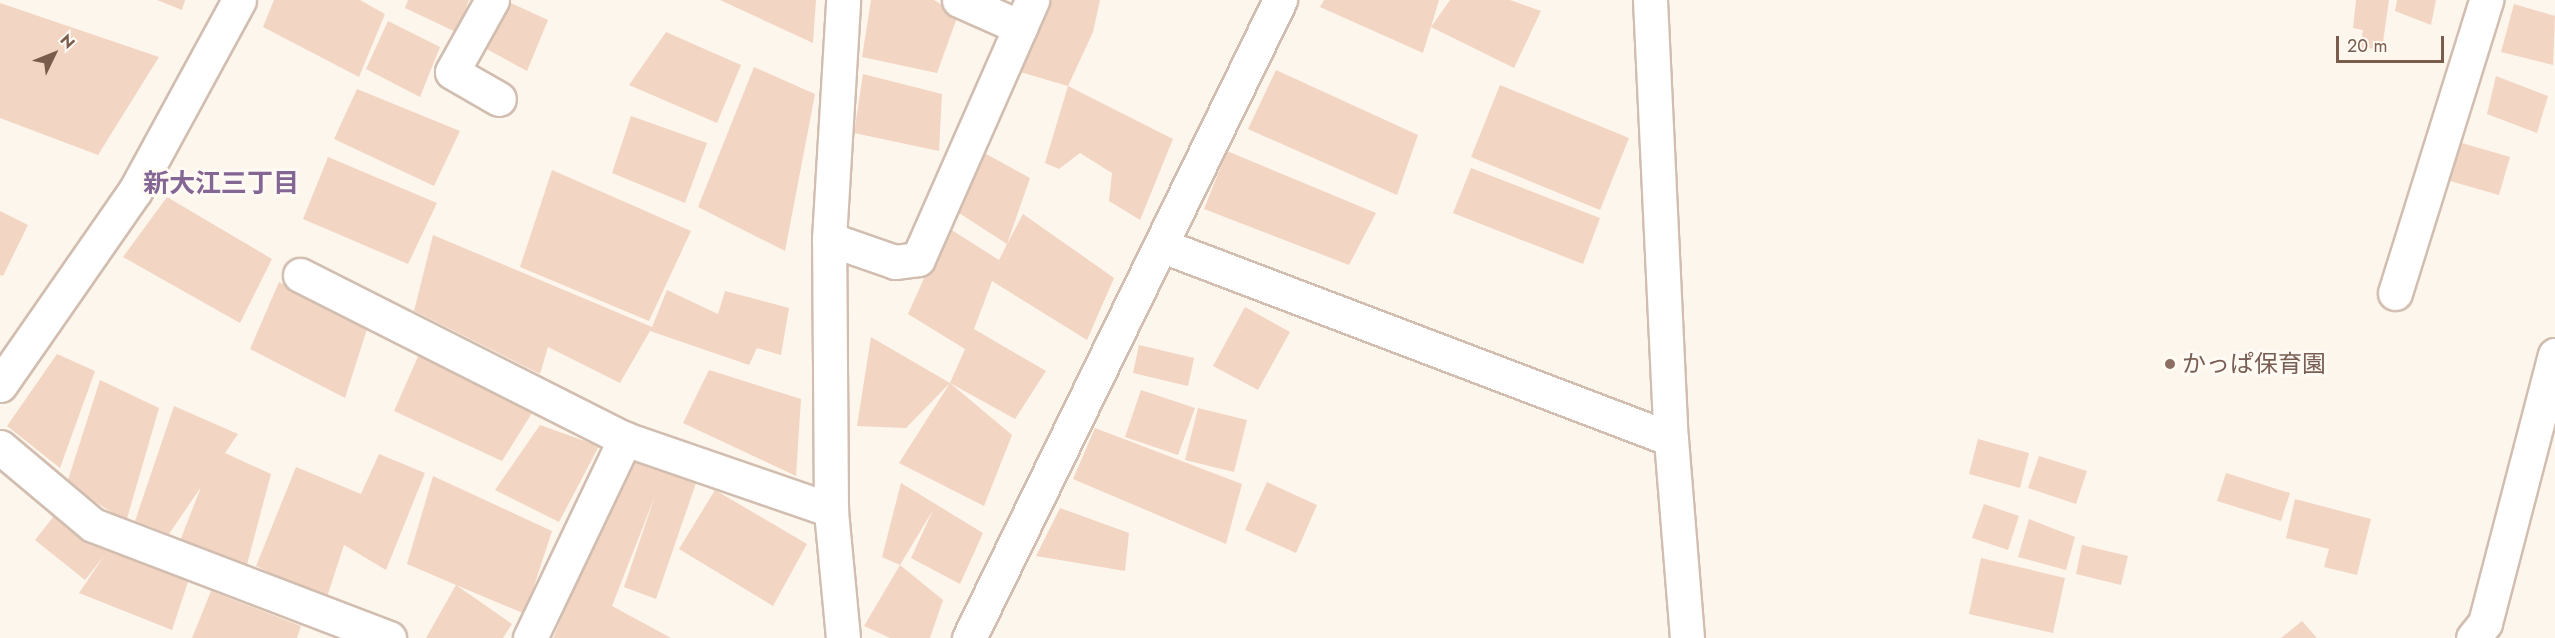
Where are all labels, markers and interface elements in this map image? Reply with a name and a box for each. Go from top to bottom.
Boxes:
north arrow [24,24,84,84]
scale bar [2339,24,2447,62]
text: N [55,29,80,54]
text: 20 m [2347,33,2387,59]
district label: 新大江三丁目 [143,168,299,200]
place label: かっぱ保育園 [2182,350,2326,378]
marker: かっぱ保育園 [2163,357,2177,371]

